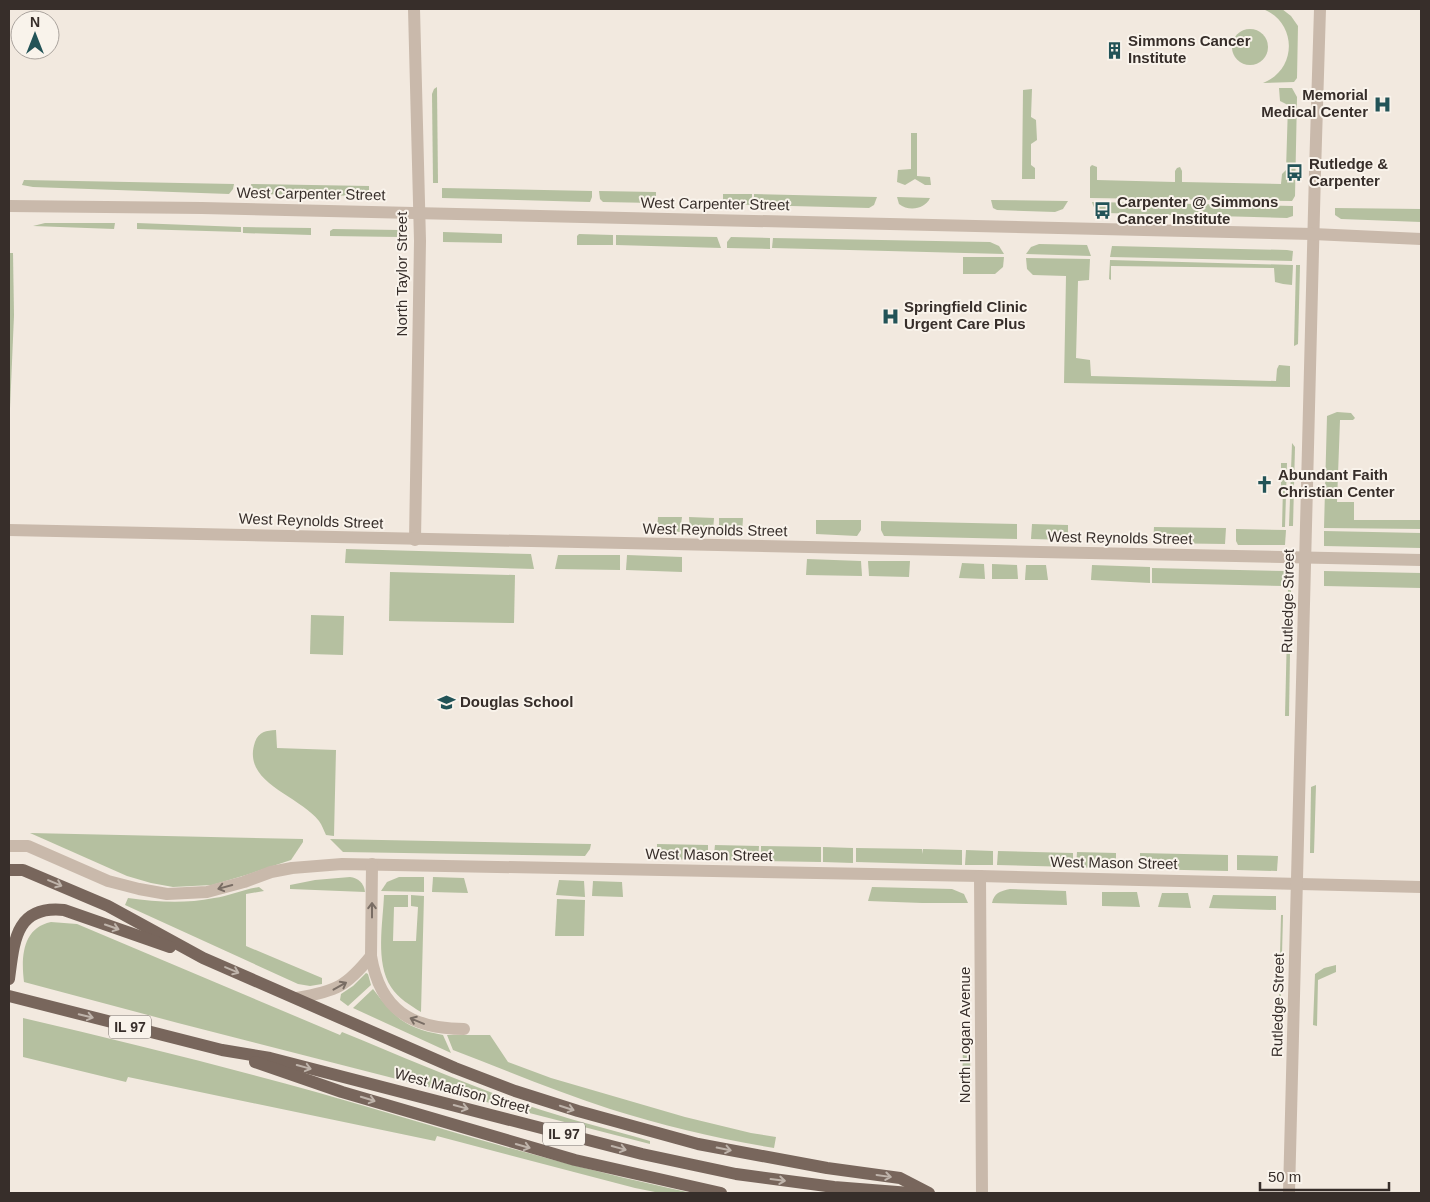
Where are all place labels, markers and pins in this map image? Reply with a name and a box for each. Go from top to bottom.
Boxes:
place label: Simmons Cancer Institute [1128,32,1251,66]
building icon: Simmons Cancer Institute [1104,40,1124,60]
place label: Memorial Medical Center [1261,86,1368,120]
hospital icon: Memorial Medical Center [1372,94,1392,114]
place label: Rutledge & Carpenter [1309,155,1388,189]
bus stop icon: Rutledge & Carpenter [1285,163,1305,183]
place label: Carpenter @ Simmons Cancer Institute [1117,193,1278,227]
bus stop icon: Carpenter @ Simmons Cancer Institute [1093,201,1113,221]
place label: Springfield Clinic Urgent Care Plus [904,298,1027,332]
hospital icon: Springfield Clinic Urgent Care Plus [880,306,900,326]
place label: Abundant Faith Christian Center [1278,466,1395,500]
church icon: Abundant Faith Christian Center [1254,474,1274,494]
school or university icon: Douglas School [436,692,456,712]
place label: Douglas School [460,693,573,710]

